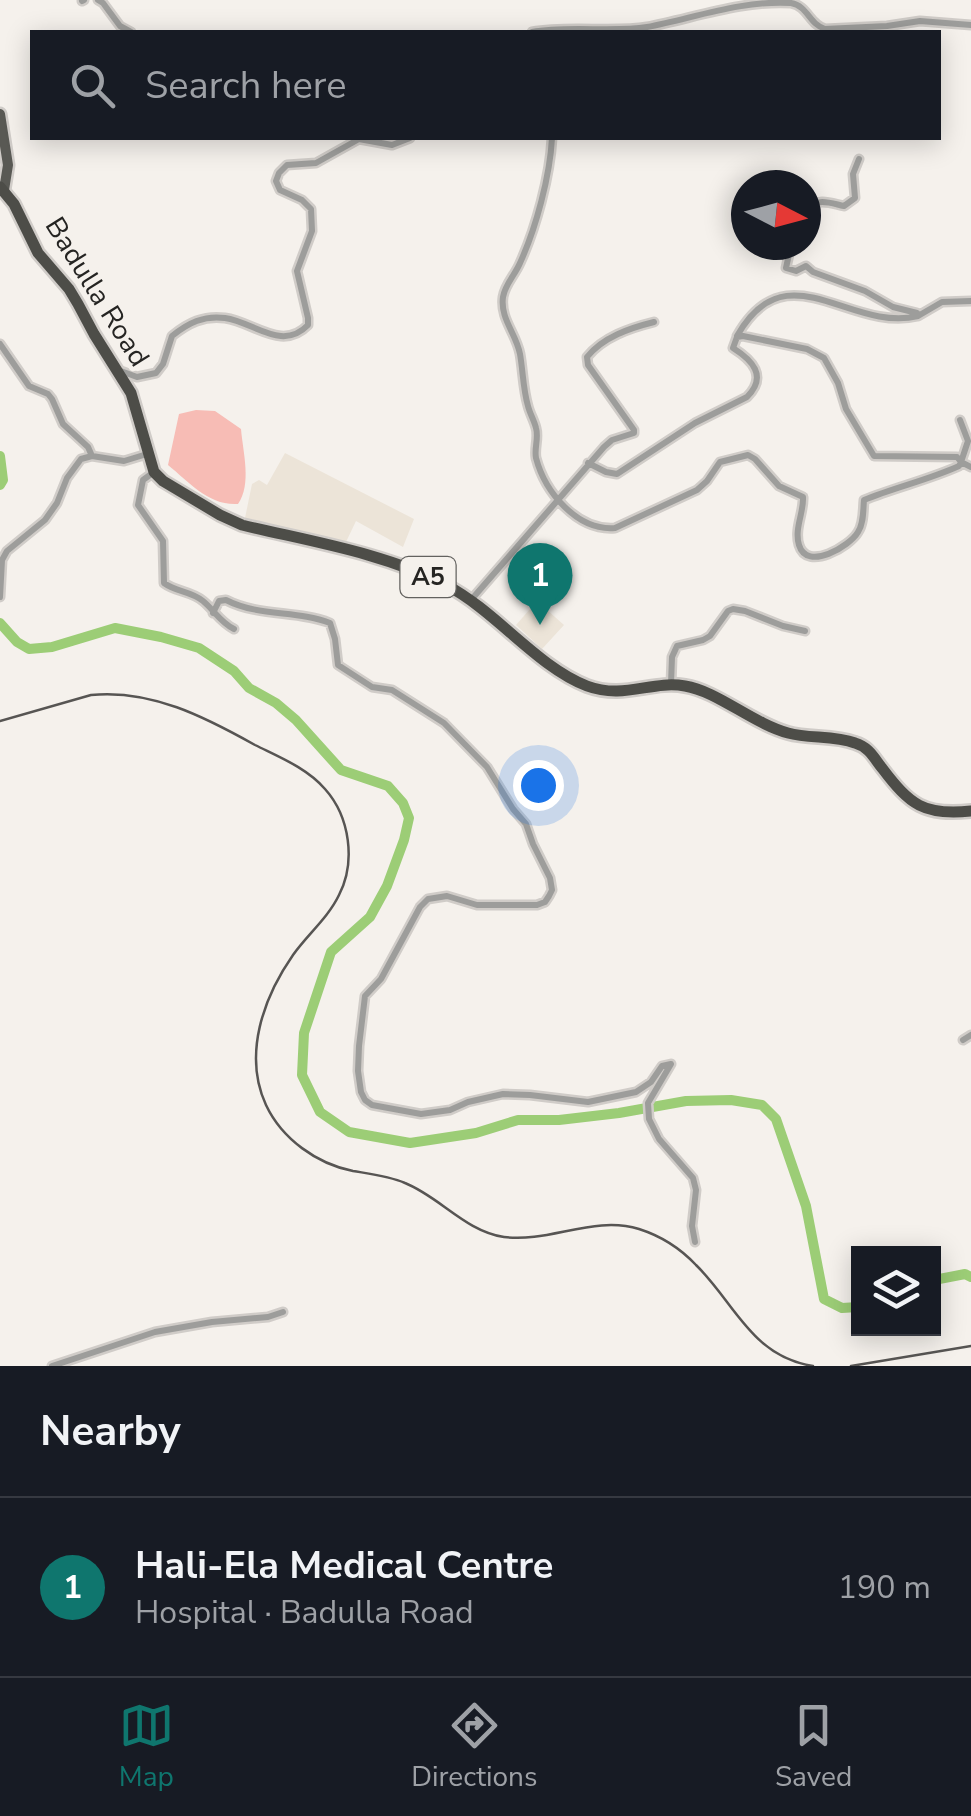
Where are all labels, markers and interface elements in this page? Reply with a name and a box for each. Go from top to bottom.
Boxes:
search box [30,30,941,140]
icon: search [65,58,120,113]
text: Search here [145,60,346,111]
north arrow [731,170,821,260]
street label: Badulla Road [36,210,158,374]
pin: 1 [508,542,572,625]
road number: A5 [400,557,456,597]
your location [513,760,564,811]
map controls [851,1246,941,1336]
button: layers [851,1246,941,1336]
text: Nearby [40,1403,181,1460]
text: Hali-Ela Medical Centre [135,1540,553,1591]
text: 1 [63,1566,82,1609]
text: 190 m [838,1566,931,1609]
text: Hospital · Badulla Road [135,1591,474,1634]
tab: Map [119,1698,174,1796]
tab: Directions [411,1698,537,1796]
tab: Saved [775,1698,852,1796]

